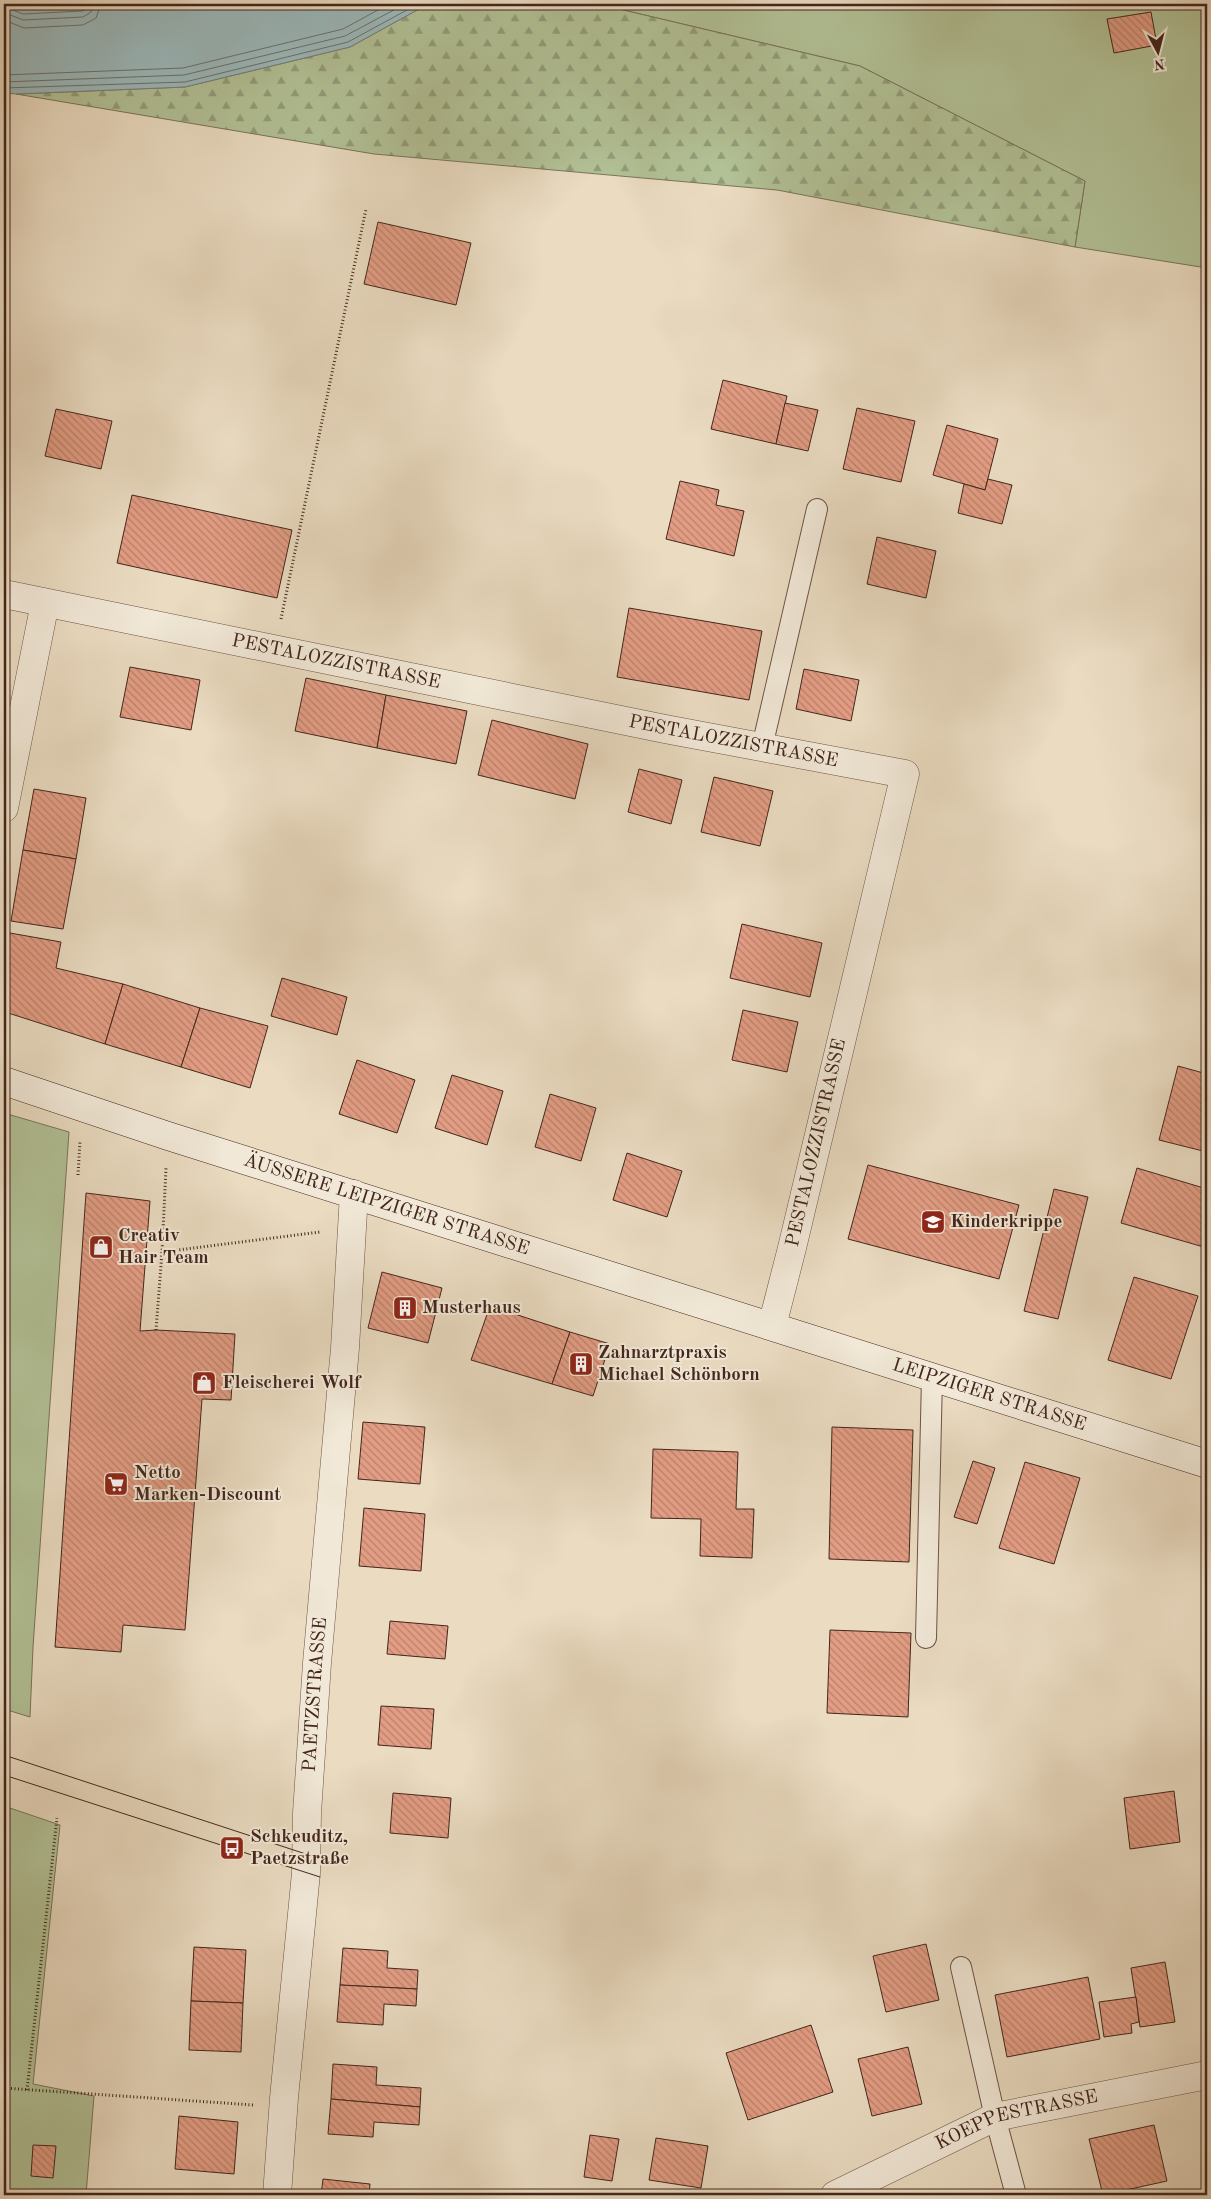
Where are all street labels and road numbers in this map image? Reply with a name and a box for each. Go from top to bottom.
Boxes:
street label: PESTALOZZISTRASSE [230,631,442,692]
street label: PESTALOZZISTRASSE [627,712,840,771]
street label: PESTALOZZISTRASSE [784,1037,850,1249]
street label: ÄUSSERE LEIPZIGER STRASSE [241,1148,532,1259]
street label: LEIPZIGER STRASSE [890,1356,1088,1435]
street label: PAETZSTRASSE [300,1616,331,1773]
street label: KOEPPESTRASSE [933,2087,1099,2154]

